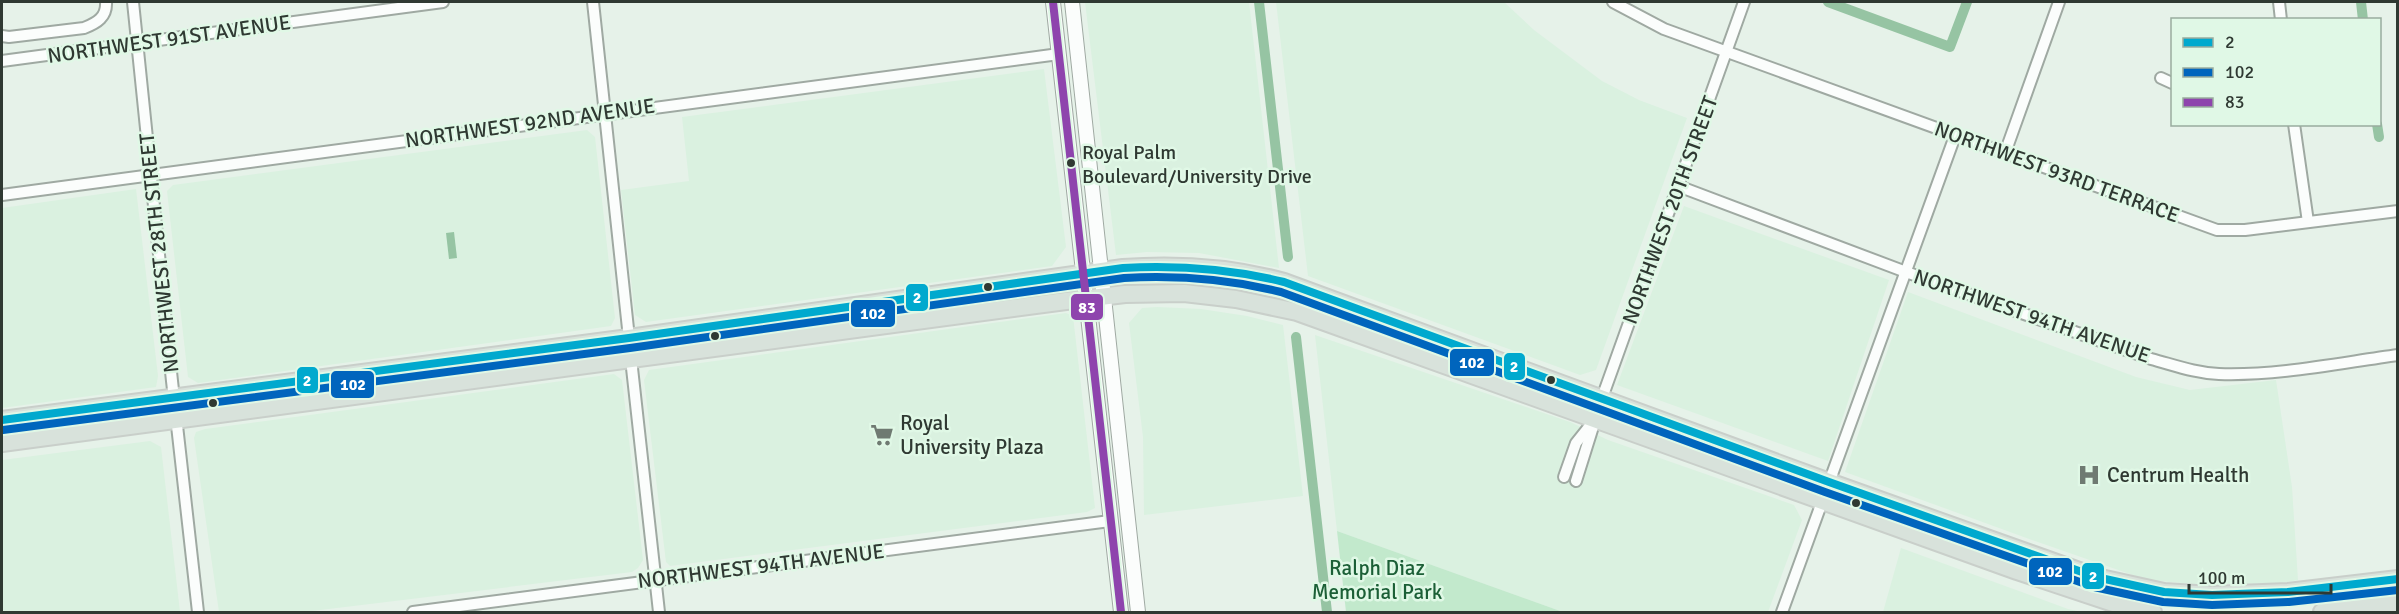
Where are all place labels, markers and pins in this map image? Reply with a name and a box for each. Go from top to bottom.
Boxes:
place label: Royal Palm Boulevard/University Drive [1082,140,1312,189]
marker: Royal Palm Boulevard/University Drive [1065,157,1077,169]
unlabelled marker [982,281,994,293]
unlabelled marker [709,330,721,342]
unlabelled marker [1545,374,1557,386]
unlabelled marker [207,397,219,409]
place label: Royal University Plaza [900,410,1044,460]
supermarket icon: Royal University Plaza [869,422,895,448]
hospital icon: Centrum Health [2076,462,2102,488]
place label: Centrum Health [2107,462,2249,488]
unlabelled marker [1850,497,1862,509]

